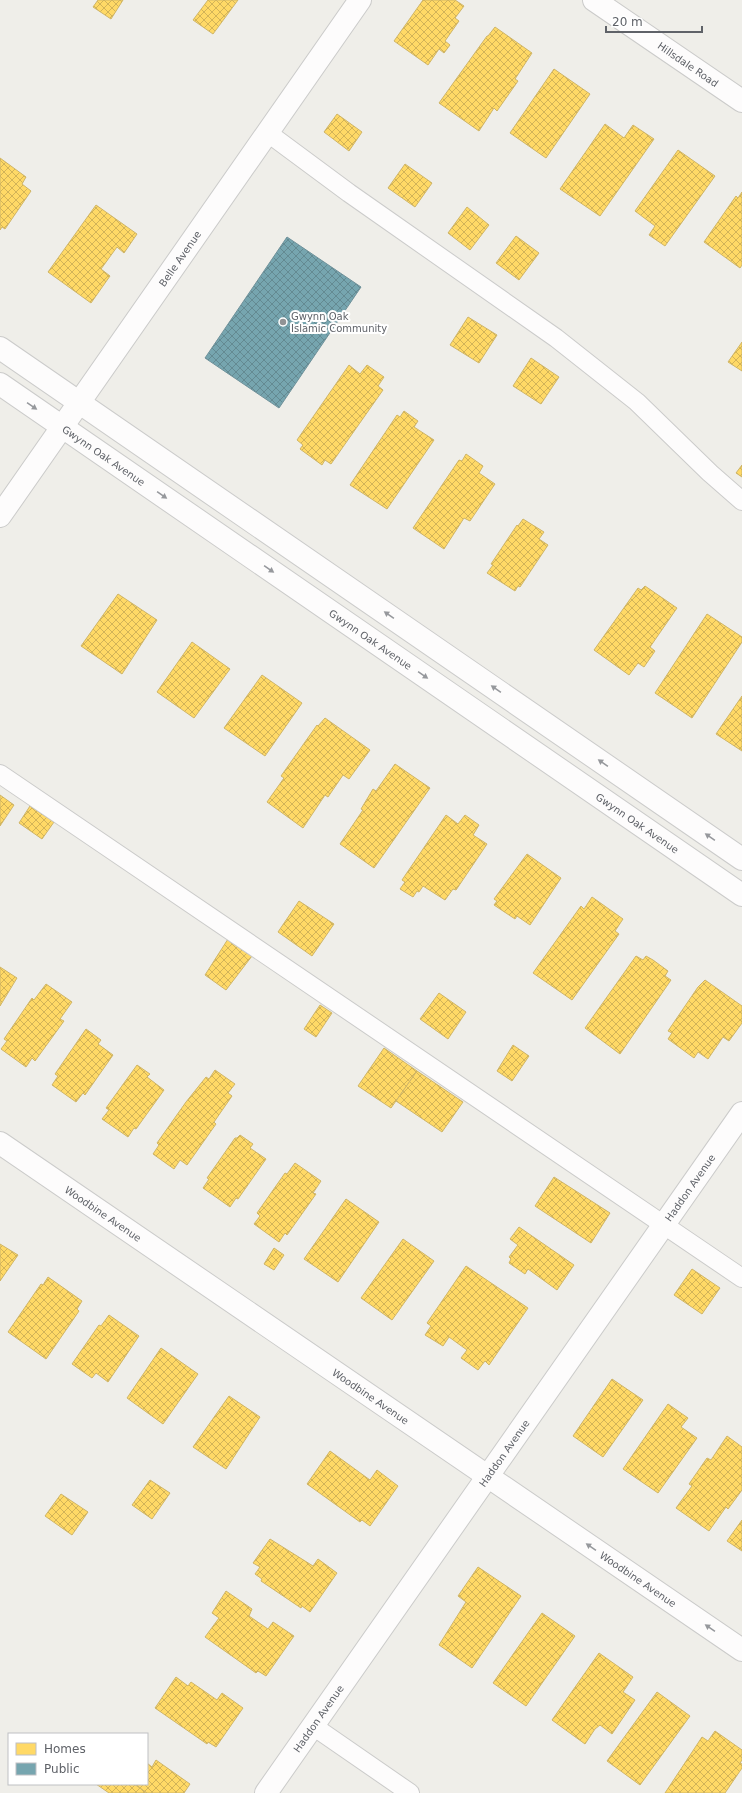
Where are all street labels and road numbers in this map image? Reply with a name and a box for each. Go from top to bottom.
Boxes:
street label: Hillsdale Road [656,40,720,89]
street label: Belle Avenue [157,229,203,289]
street label: Gwynn Oak Avenue [60,424,147,488]
street label: Gwynn Oak Avenue [327,607,414,672]
street label: Gwynn Oak Avenue [594,791,681,856]
street label: Haddon Avenue [663,1152,717,1223]
street label: Woodbine Avenue [63,1184,143,1244]
street label: Woodbine Avenue [330,1367,411,1427]
street label: Haddon Avenue [477,1418,532,1489]
street label: Woodbine Avenue [598,1550,678,1609]
street label: Haddon Avenue [291,1683,346,1754]

